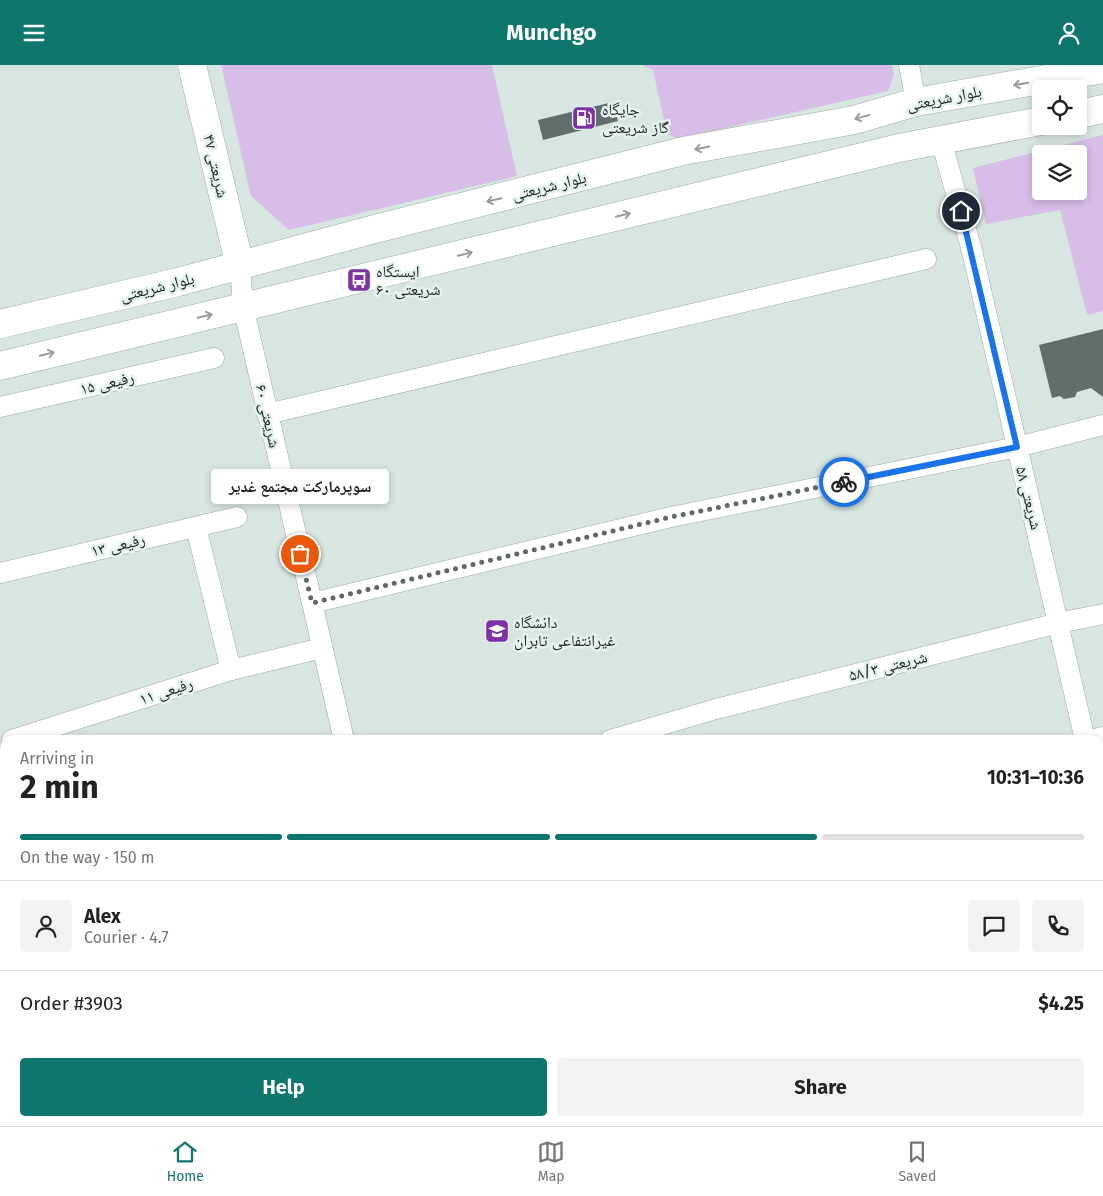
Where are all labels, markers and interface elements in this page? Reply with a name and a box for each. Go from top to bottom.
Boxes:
icon: menu [20,19,48,47]
text: Munchgo [506,19,597,46]
icon: person [1055,19,1083,47]
one-way arrow [1013,80,1029,89]
map controls [1032,80,1087,200]
button: locate [1032,80,1087,135]
street label: بلوار شریعتی [905,81,983,116]
place label: جایگاه گاز شریعتی [602,100,669,138]
fuel station icon: جایگاه گاز شریعتی [571,105,597,131]
one-way arrow [854,113,870,123]
street label: شریعتی ۴۷ [199,132,233,200]
one-way arrow [694,143,710,153]
button: layers [1032,145,1087,200]
street label: بلوار شریعتی [510,168,588,205]
pin [940,190,982,232]
one-way arrow [486,196,502,205]
icon: home [947,197,975,225]
one-way arrow [615,210,631,220]
one-way arrow [457,249,473,258]
place label: ایستگاه شریعتی ۶۰ [376,262,440,300]
bus stop icon: ایستگاه شریعتی ۶۰ [346,267,372,293]
street label: بلوار شریعتی [118,269,196,306]
one-way arrow [197,311,213,320]
one-way arrow [39,349,55,358]
street label: رفیعی ۱۵ [78,368,136,399]
street label: شریعتی ۶۰ [251,382,285,450]
courier [819,457,869,507]
street label: شریعتی ۵۸ [1011,464,1046,532]
icon: bike [830,468,858,496]
callout: سوپرمارکت مجتمع غدیر [211,469,389,504]
text: سوپرمارکت مجتمع غدیر [229,477,371,496]
street label: رفیعی ۱۳ [89,530,147,561]
pin [279,533,321,575]
icon: bag [286,540,314,568]
place label: دانشگاه غیرانتفاعی تابران [514,613,615,651]
school or university icon: دانشگاه غیرانتفاعی تابران [484,618,510,644]
street label: شریعتی ۵۸/۳ [847,647,929,686]
street label: رفیعی ۱۱ [137,673,195,709]
text: Arriving in [20,749,94,768]
text: 10:31–10:36 [987,766,1084,789]
text: 2 min [20,768,99,806]
text: On the way · 150 m [20,848,155,867]
button: person [20,900,72,952]
button: chat [968,900,1020,952]
button: phone [1032,900,1084,952]
text: Alex [84,905,121,928]
text: Courier · 4.7 [84,928,169,947]
text: Order #3903 [20,992,123,1015]
text: $4.25 [1038,992,1084,1015]
button: Help [20,1058,547,1116]
button: Share [557,1058,1084,1116]
tab: Home [167,1138,204,1185]
tab: Map [537,1138,565,1185]
tab: Saved [898,1138,936,1185]

